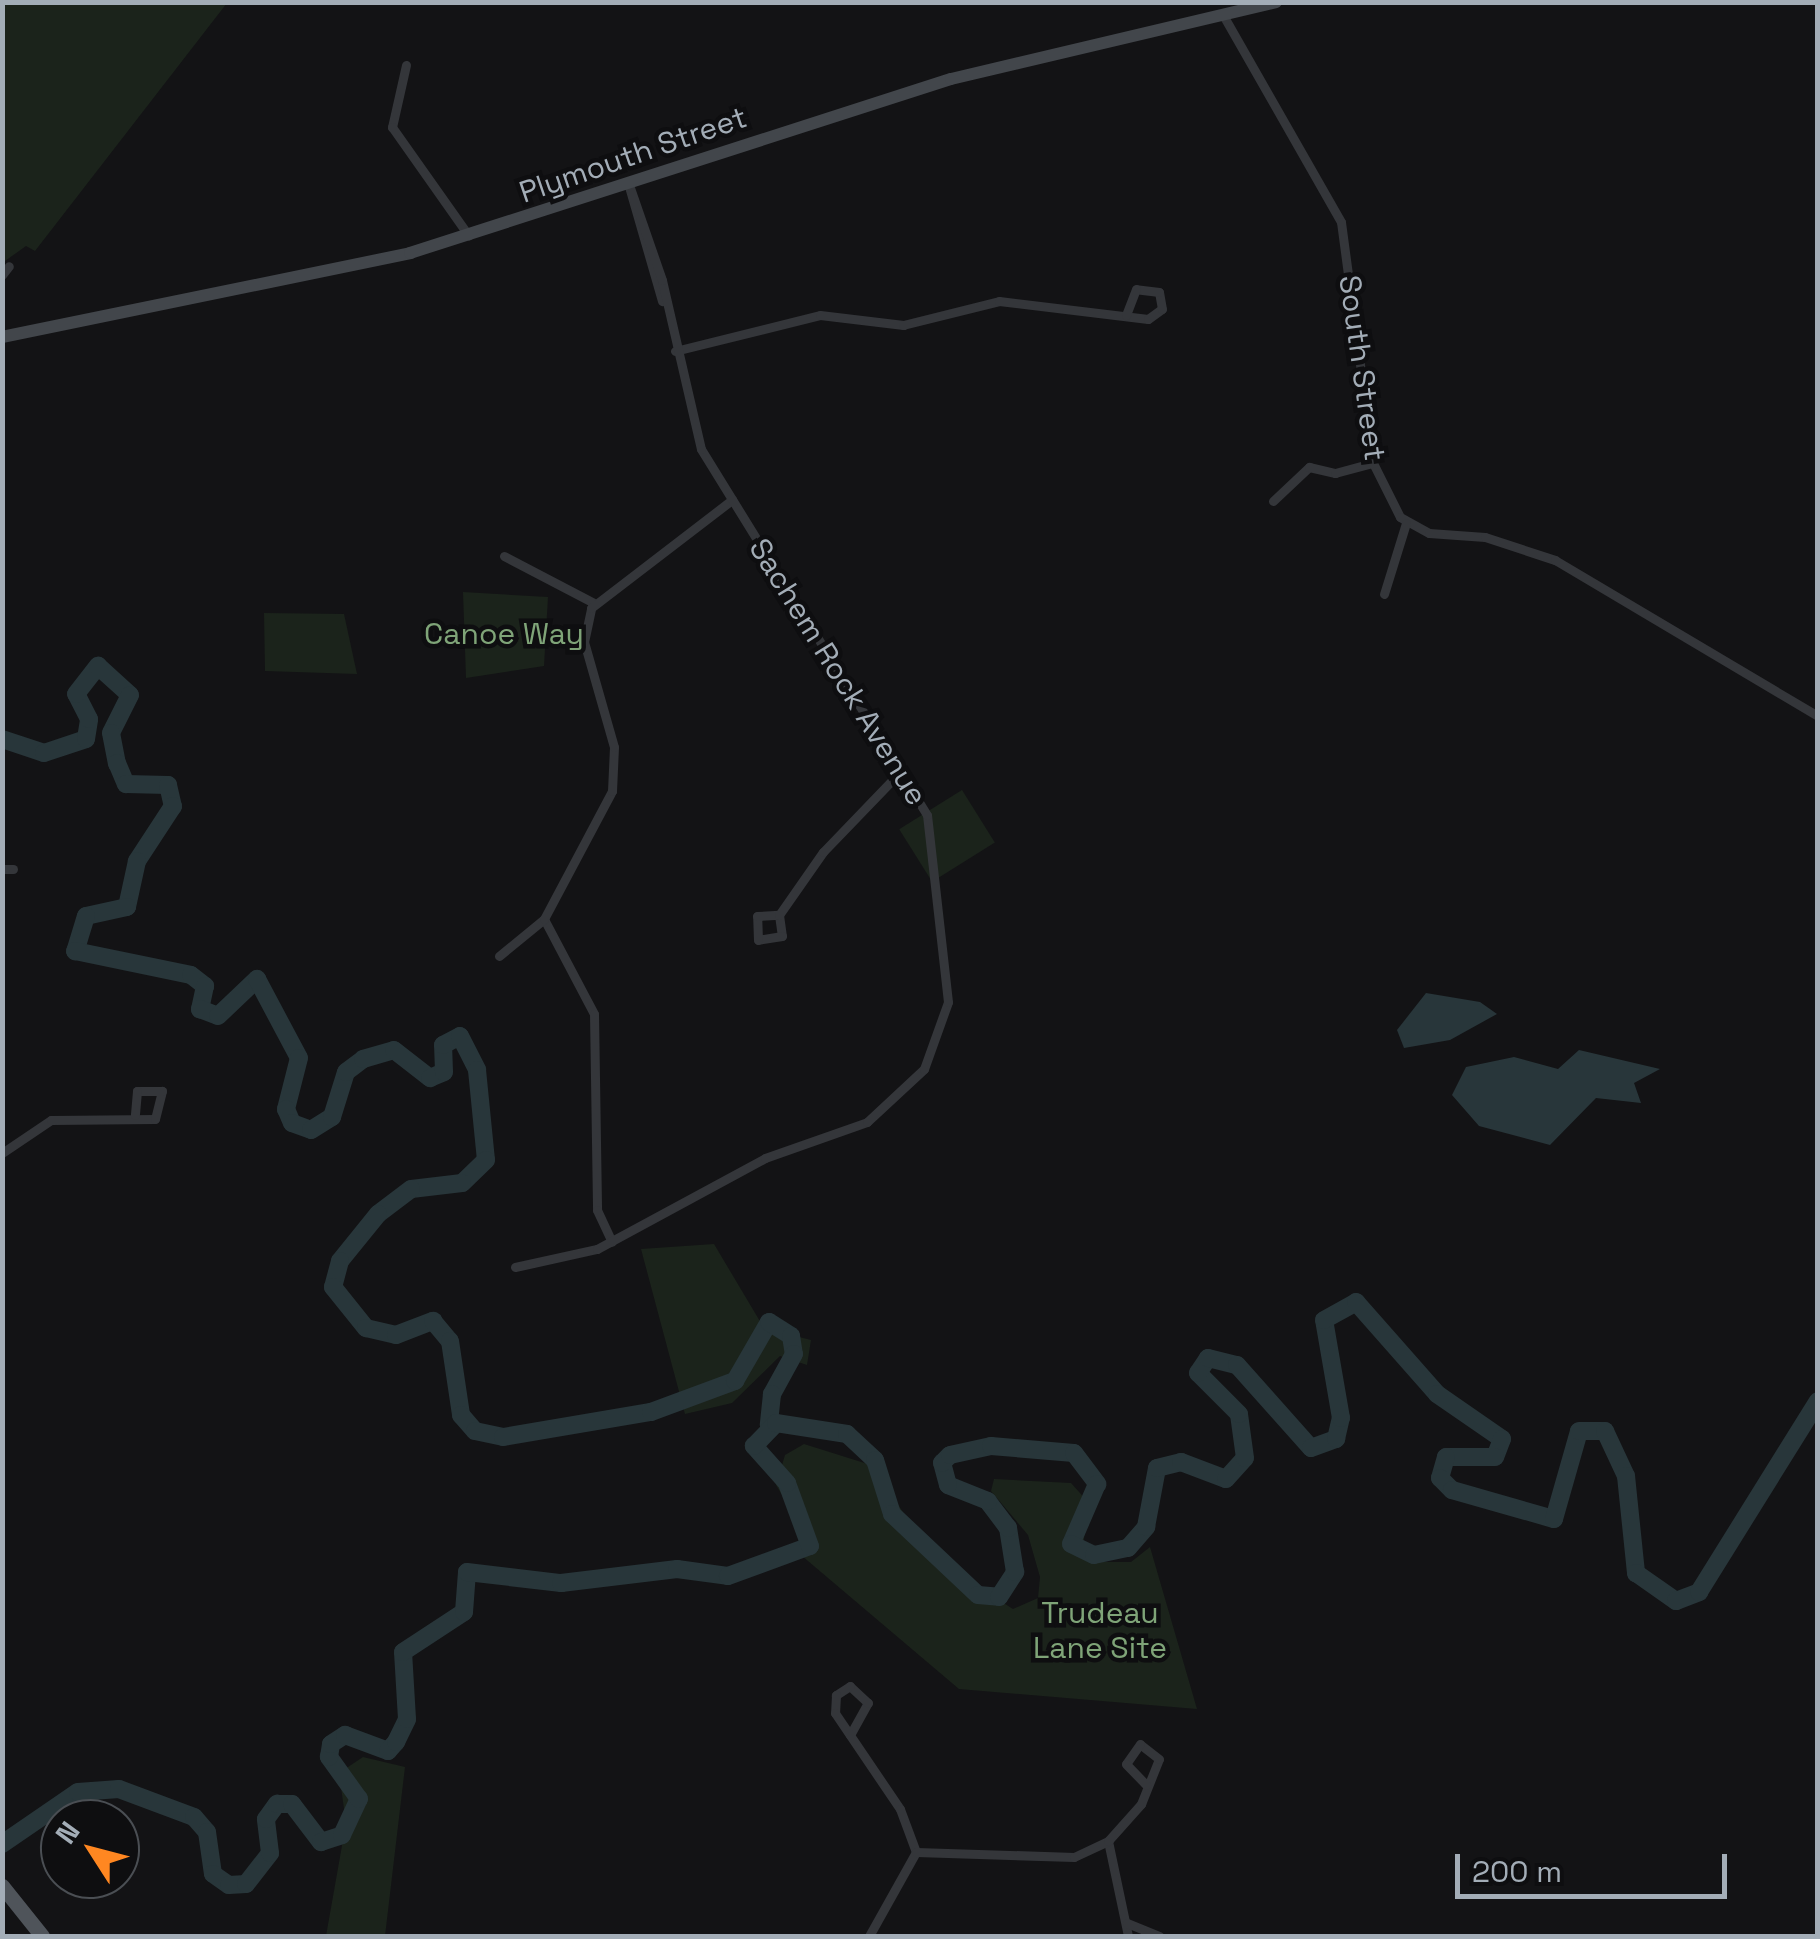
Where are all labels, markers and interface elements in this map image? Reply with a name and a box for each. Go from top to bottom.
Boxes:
street label: Plymouth Street [515,99,751,211]
street label: South Street [1331,273,1393,463]
street label: Sachem Rock Avenue [741,532,935,812]
park label: Canoe Way [424,616,584,652]
park label: Trudeau Lane Site [1033,1595,1167,1666]
north arrow [40,1799,140,1899]
text: N [47,1814,87,1851]
scale bar [1460,1834,1732,1896]
text: 200 m [1472,1852,1562,1891]

